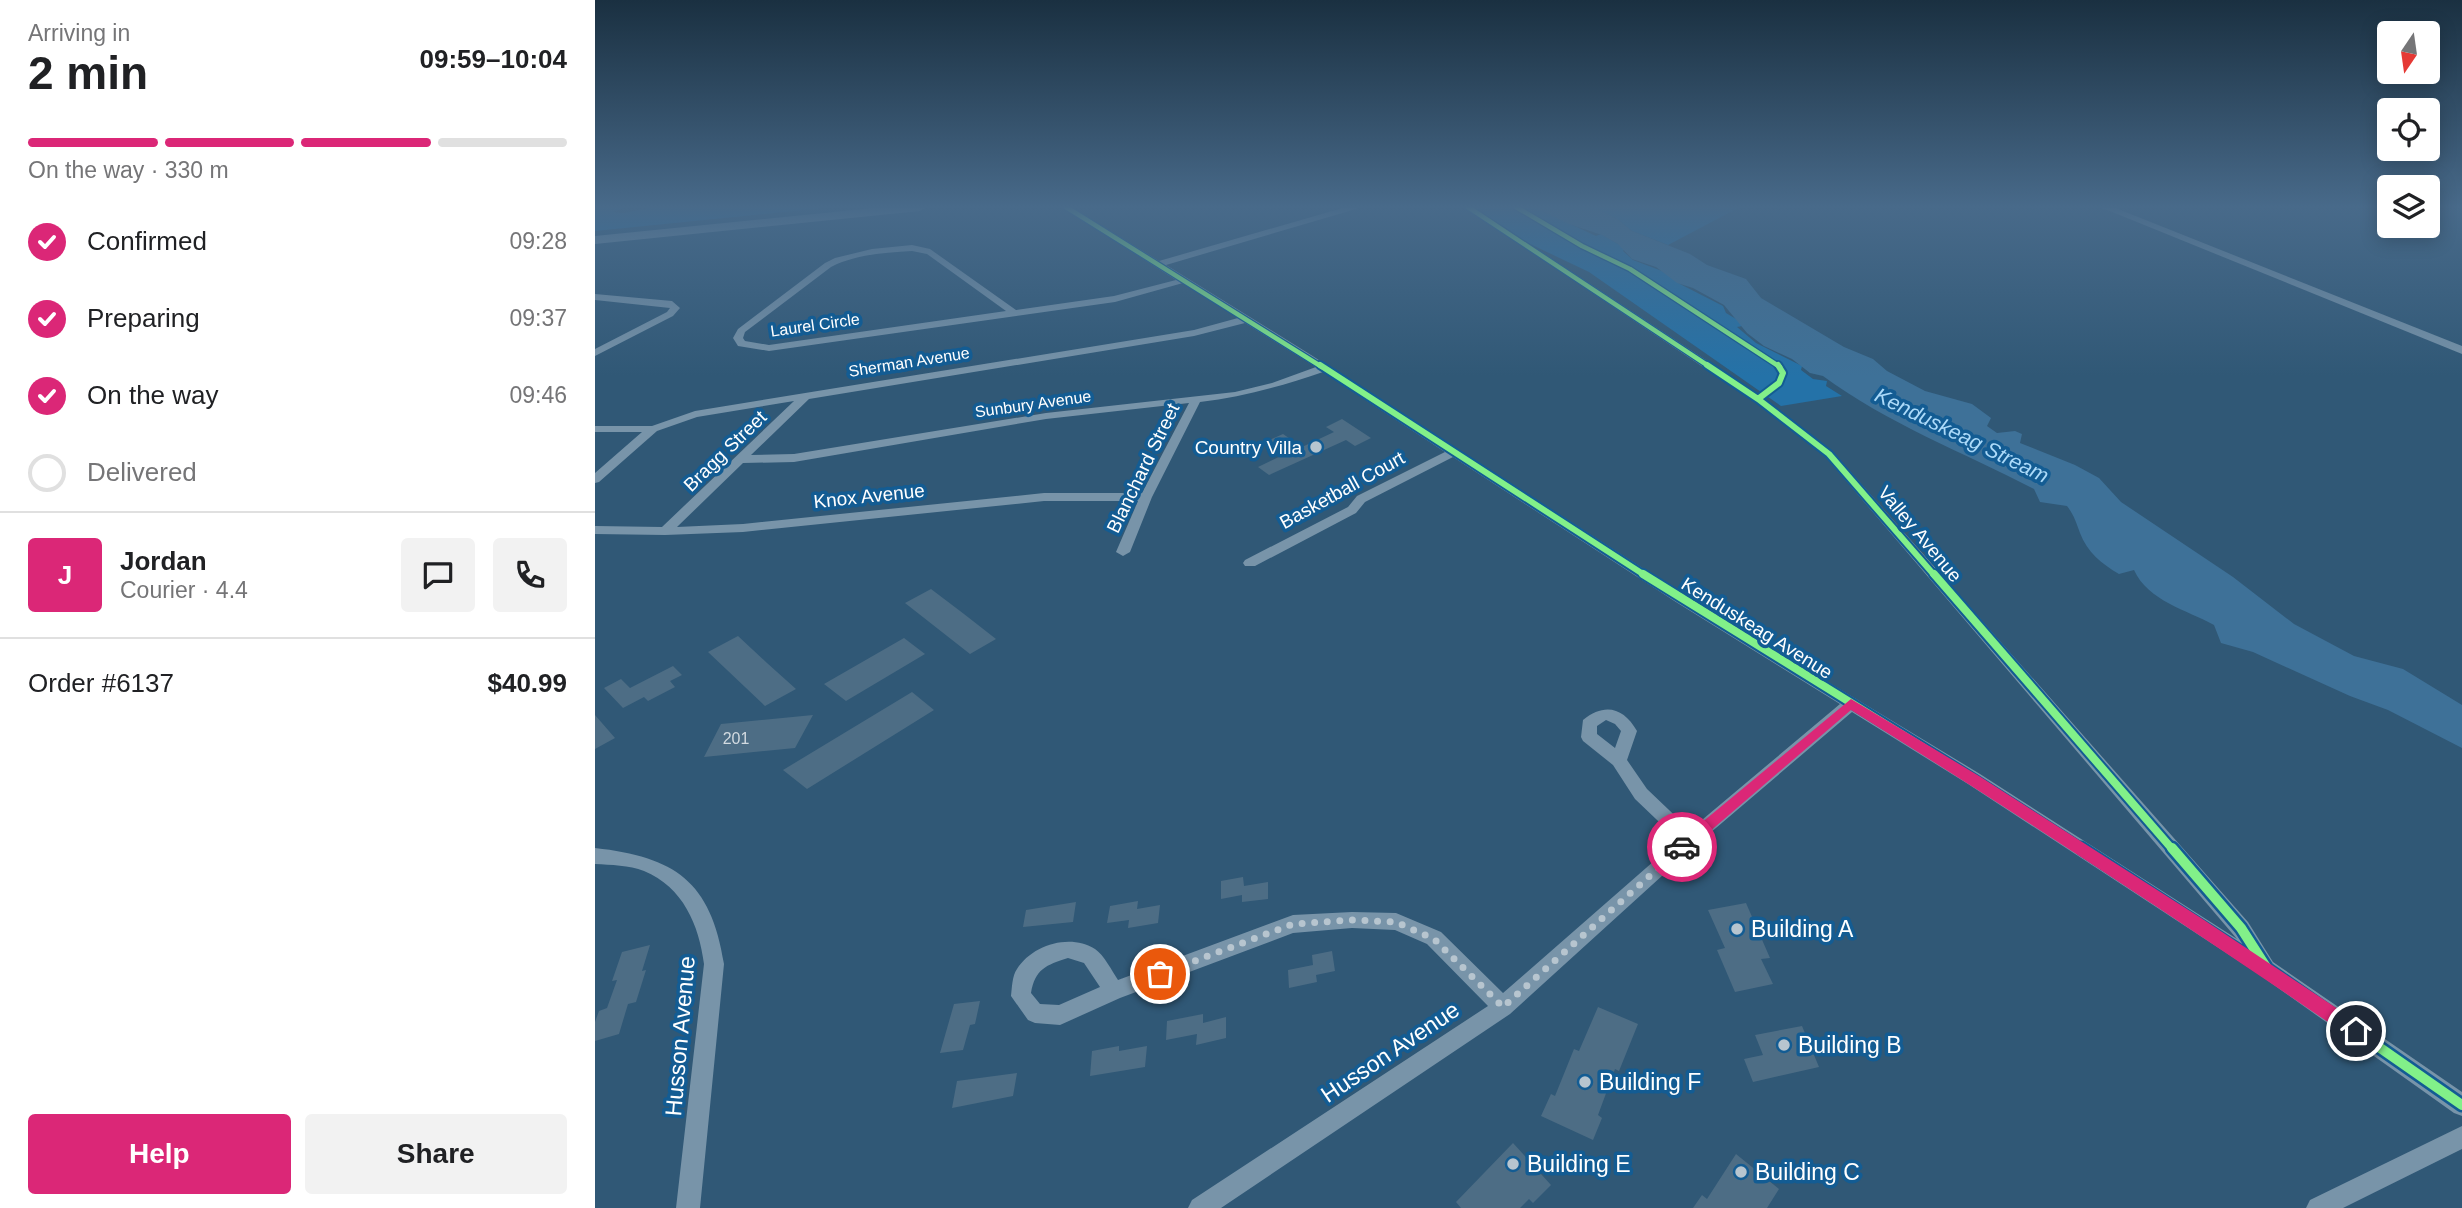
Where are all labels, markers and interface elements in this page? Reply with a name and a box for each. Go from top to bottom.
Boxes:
text: Arriving in [28,20,130,46]
north arrow [2377,21,2439,84]
map controls [2377,21,2440,238]
text: 09:59–10:04 [420,44,567,74]
text: 2 min [28,47,148,99]
button: locate [2377,98,2440,161]
text: On the way · 330 m [28,157,229,183]
button: layers [2377,175,2440,238]
icon: check [28,223,66,261]
text: Confirmed [87,226,207,256]
text: 09:28 [509,228,567,254]
icon: check [28,300,66,338]
text: Preparing [87,303,200,333]
text: 09:37 [509,305,567,331]
street label: Laurel Circle [769,310,861,340]
street label: Sherman Avenue [847,344,971,380]
icon: check [28,377,66,415]
text: On the way [87,380,219,410]
text: 09:46 [509,382,567,408]
water label: Kenduskeag Stream [1871,383,2053,487]
street label: Sunbury Avenue [974,387,1092,421]
street label: Blanchard Street [1103,399,1184,536]
street label: Bragg Street [679,406,771,496]
place label: Country Villa [1195,437,1302,458]
marker: Country Villa [1308,439,1324,455]
street label: Basketball Court [1276,447,1409,533]
text: Delivered [87,457,197,487]
street label: Knox Avenue [812,480,926,512]
street label: Valley Avenue [1874,482,1966,586]
button: chat [401,538,475,612]
button: phone [493,538,567,612]
text: Jordan [120,546,207,576]
text: J [58,560,72,590]
street label: Kenduskeag Avenue [1678,573,1836,683]
text: Courier · 4.4 [120,577,248,603]
text: Order #6137 [28,668,174,698]
text: $40.99 [487,668,567,698]
house number: 201 [723,730,749,747]
courier [1647,812,1717,882]
icon: car [1663,828,1701,866]
place label: Building A [1751,916,1854,942]
marker: Building A [1729,921,1745,937]
pin [1130,944,1190,1004]
street label: Husson Avenue [660,955,700,1117]
icon: bag [1141,955,1179,993]
street label: Husson Avenue [1316,996,1464,1108]
pin [2326,1001,2386,1061]
icon: home [2337,1012,2375,1050]
place label: Building B [1798,1032,1902,1058]
marker: Building B [1776,1037,1792,1053]
place label: Building F [1599,1069,1701,1095]
marker: Building F [1577,1074,1593,1090]
button: Help [28,1114,291,1194]
button: Share [305,1114,567,1194]
place label: Building E [1527,1151,1631,1177]
marker: Building E [1505,1156,1521,1172]
place label: Building C [1755,1159,1860,1185]
marker: Building C [1733,1164,1749,1180]

